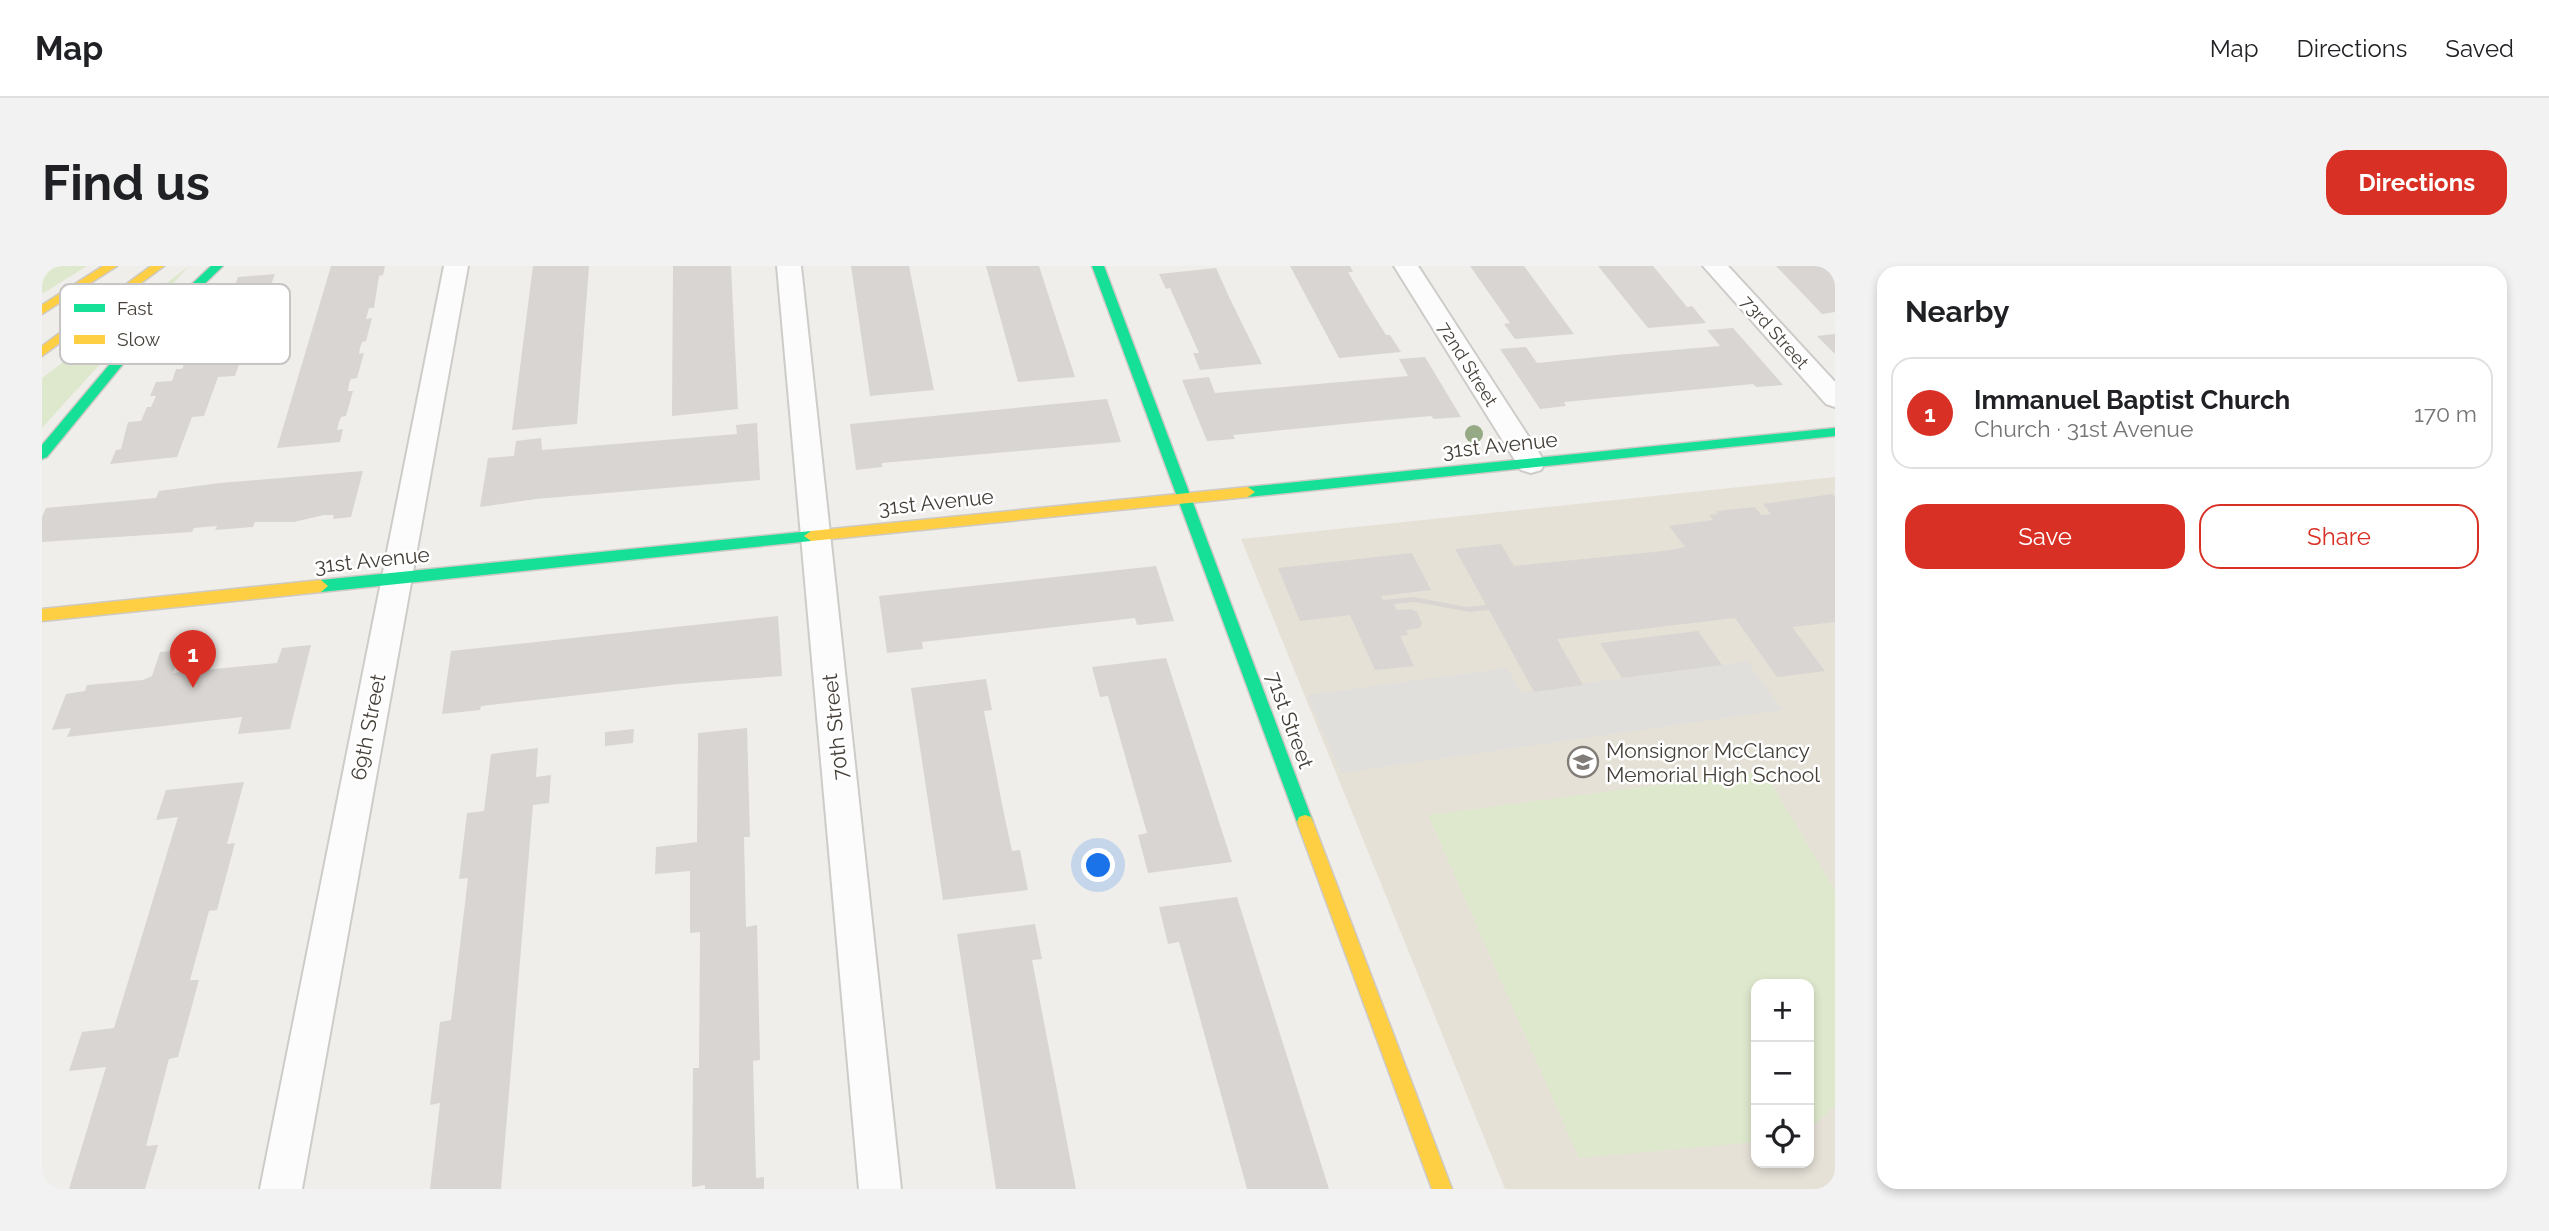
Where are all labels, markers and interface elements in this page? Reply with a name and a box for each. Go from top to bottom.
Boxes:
text: Map [35,29,103,68]
text: Map [2210,34,2259,63]
text: Directions [2297,34,2407,63]
text: Saved [2445,34,2514,63]
button: Directions [2326,150,2507,215]
text: Find us [42,154,210,211]
legend [60,284,290,364]
street label: 73rd Street [1737,291,1813,373]
text: Nearby [1905,294,2009,329]
text: Fast [117,297,153,319]
street label: 72nd Street [1434,318,1502,410]
text: Slow [117,328,161,350]
text: Immanuel Baptist Church [1974,385,2290,415]
text: 1 [1924,400,1936,427]
text: 170 m [2414,400,2477,427]
text: Church · 31st Avenue [1974,415,2193,442]
street label: 31st Avenue [1441,427,1559,463]
street label: 31st Avenue [877,484,995,520]
button: Save [1905,504,2185,569]
button: Share [2199,504,2479,569]
street label: 31st Avenue [313,542,431,578]
pin: 1 [170,630,216,688]
street label: 71st Street [1261,668,1319,772]
street label: 69th Street [345,672,391,782]
street label: 70th Street [817,673,853,781]
place label: Monsignor McClancy Memorial High School [1606,738,1820,787]
school or university icon: Monsignor McClancy Memorial High School [1566,745,1600,779]
your location [1081,848,1115,882]
map controls [1751,979,1814,1168]
button: + [1751,979,1814,1042]
button: − [1751,1042,1814,1105]
button: locate [1751,1105,1814,1168]

